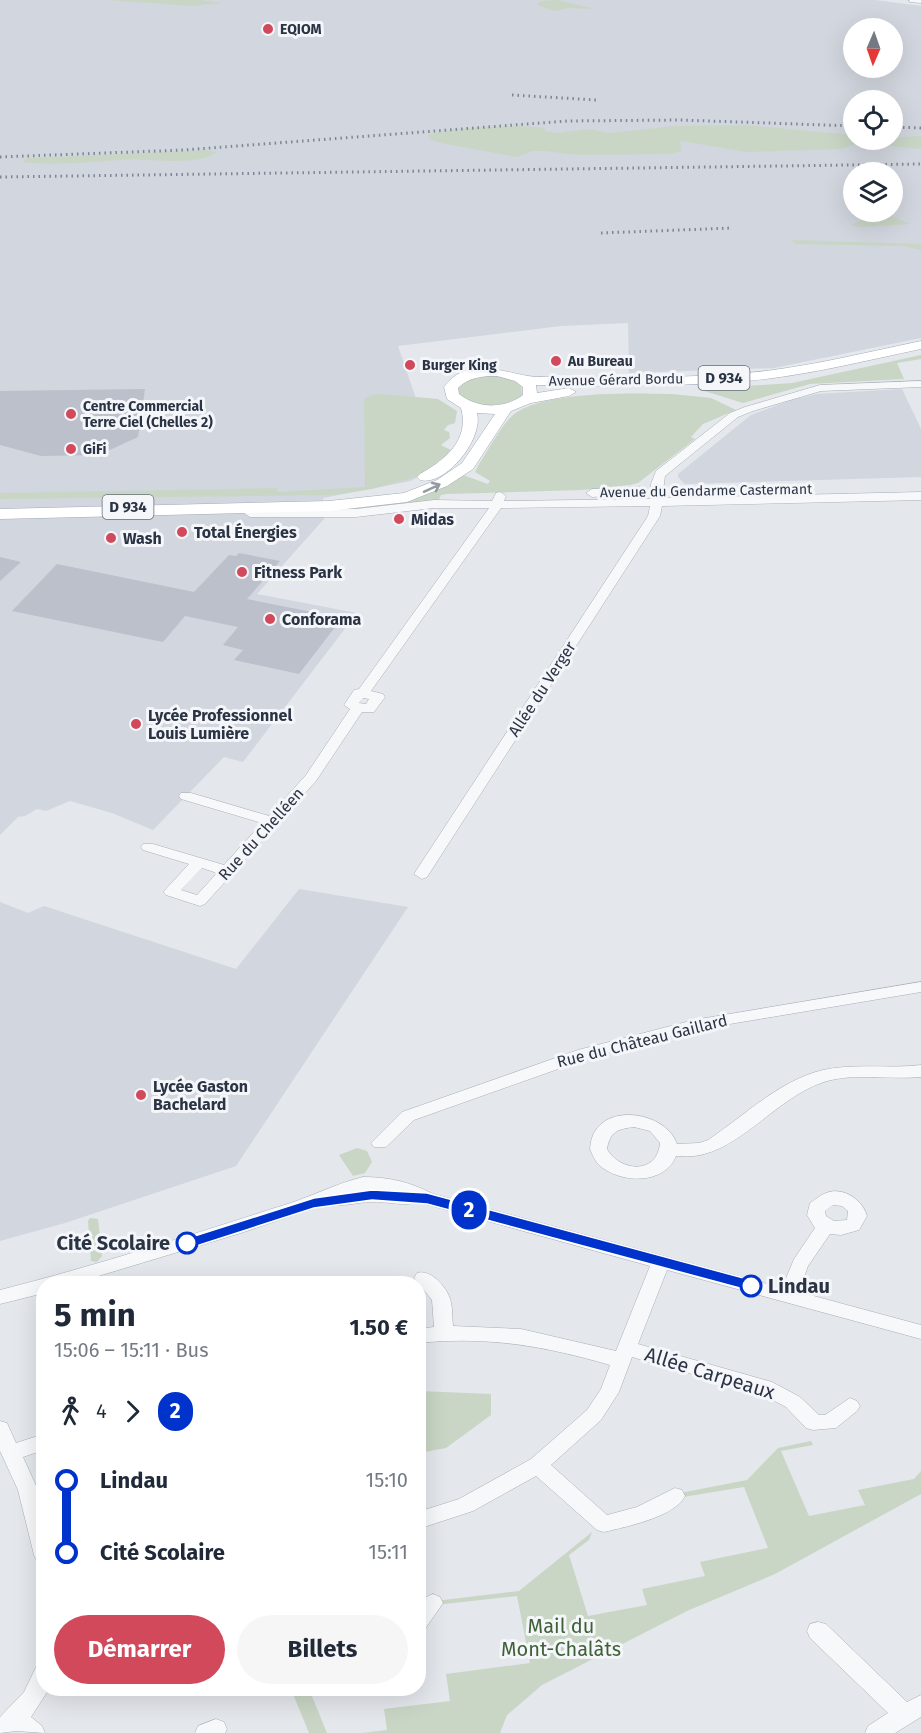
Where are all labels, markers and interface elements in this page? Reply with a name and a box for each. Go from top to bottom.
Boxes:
north arrow [843,18,903,78]
map controls [843,18,903,222]
place label: EQIOM [280,21,321,38]
marker: EQIOM [261,22,275,36]
button: locate [843,90,903,150]
button: layers [843,162,903,222]
place label: Au Bureau [567,353,633,370]
marker: Au Bureau [549,354,563,368]
place label: Burger King [422,357,497,374]
marker: Burger King [403,358,417,372]
road number: D 934 [698,366,750,390]
street label: Avenue Gérard Bordu [549,370,683,390]
place label: Centre Commercial Terre Ciel (Chelles 2) [83,398,213,431]
marker: Centre Commercial Terre Ciel (Chelles 2) [64,407,78,421]
place label: GiFi [83,441,106,458]
marker: GiFi [64,442,78,456]
one-way arrow [423,481,441,493]
street label: Avenue du Gendarme Castermant [600,481,813,501]
road number: D 934 [102,495,154,519]
place label: Midas [411,510,454,529]
marker: Midas [392,512,406,526]
place label: Total Énergies [194,522,297,542]
marker: Total Énergies [175,525,189,539]
place label: Wash [123,529,162,548]
marker: Wash [104,531,118,545]
place label: Fitness Park [254,563,342,582]
marker: Fitness Park [235,565,249,579]
place label: Conforama [282,610,361,629]
marker: Conforama [263,612,277,626]
street label: Allée du Verger [504,637,580,740]
place label: Lycée Professionnel Louis Lumière [148,706,292,743]
marker: Lycée Professionnel Louis Lumière [129,717,143,731]
street label: Rue du Chelléen [214,784,308,884]
street label: Rue du Château Gaillard [555,1011,729,1071]
place label: Lycée Gaston Bachelard [153,1077,248,1114]
marker: Lycée Gaston Bachelard [134,1088,148,1102]
line badge: 2 [450,1190,488,1230]
text: 2 [464,1197,474,1223]
place label: Cité Scolaire [57,1231,170,1255]
marker: Cité Scolaire [176,1232,198,1254]
place label: Lindau [768,1274,830,1298]
marker: Lindau [740,1275,762,1297]
text: 5 min [54,1295,136,1335]
text: 1.50 € [349,1314,408,1341]
text: 15:06 – 15:11 · Bus [54,1338,209,1362]
street label: Allée Carpeaux [642,1342,778,1404]
icon: walk [54,1395,87,1428]
icon: forward [116,1395,149,1428]
text: 2 [170,1398,181,1424]
text: 4 [96,1399,107,1423]
text: Lindau [100,1467,168,1494]
text: 15:10 [366,1468,408,1492]
text: Cité Scolaire [100,1539,225,1566]
text: 15:11 [368,1540,408,1564]
park label: Mail du Mont-Chalâts [501,1614,621,1661]
button: Démarrer [54,1615,225,1684]
button: Billets [237,1615,408,1684]

